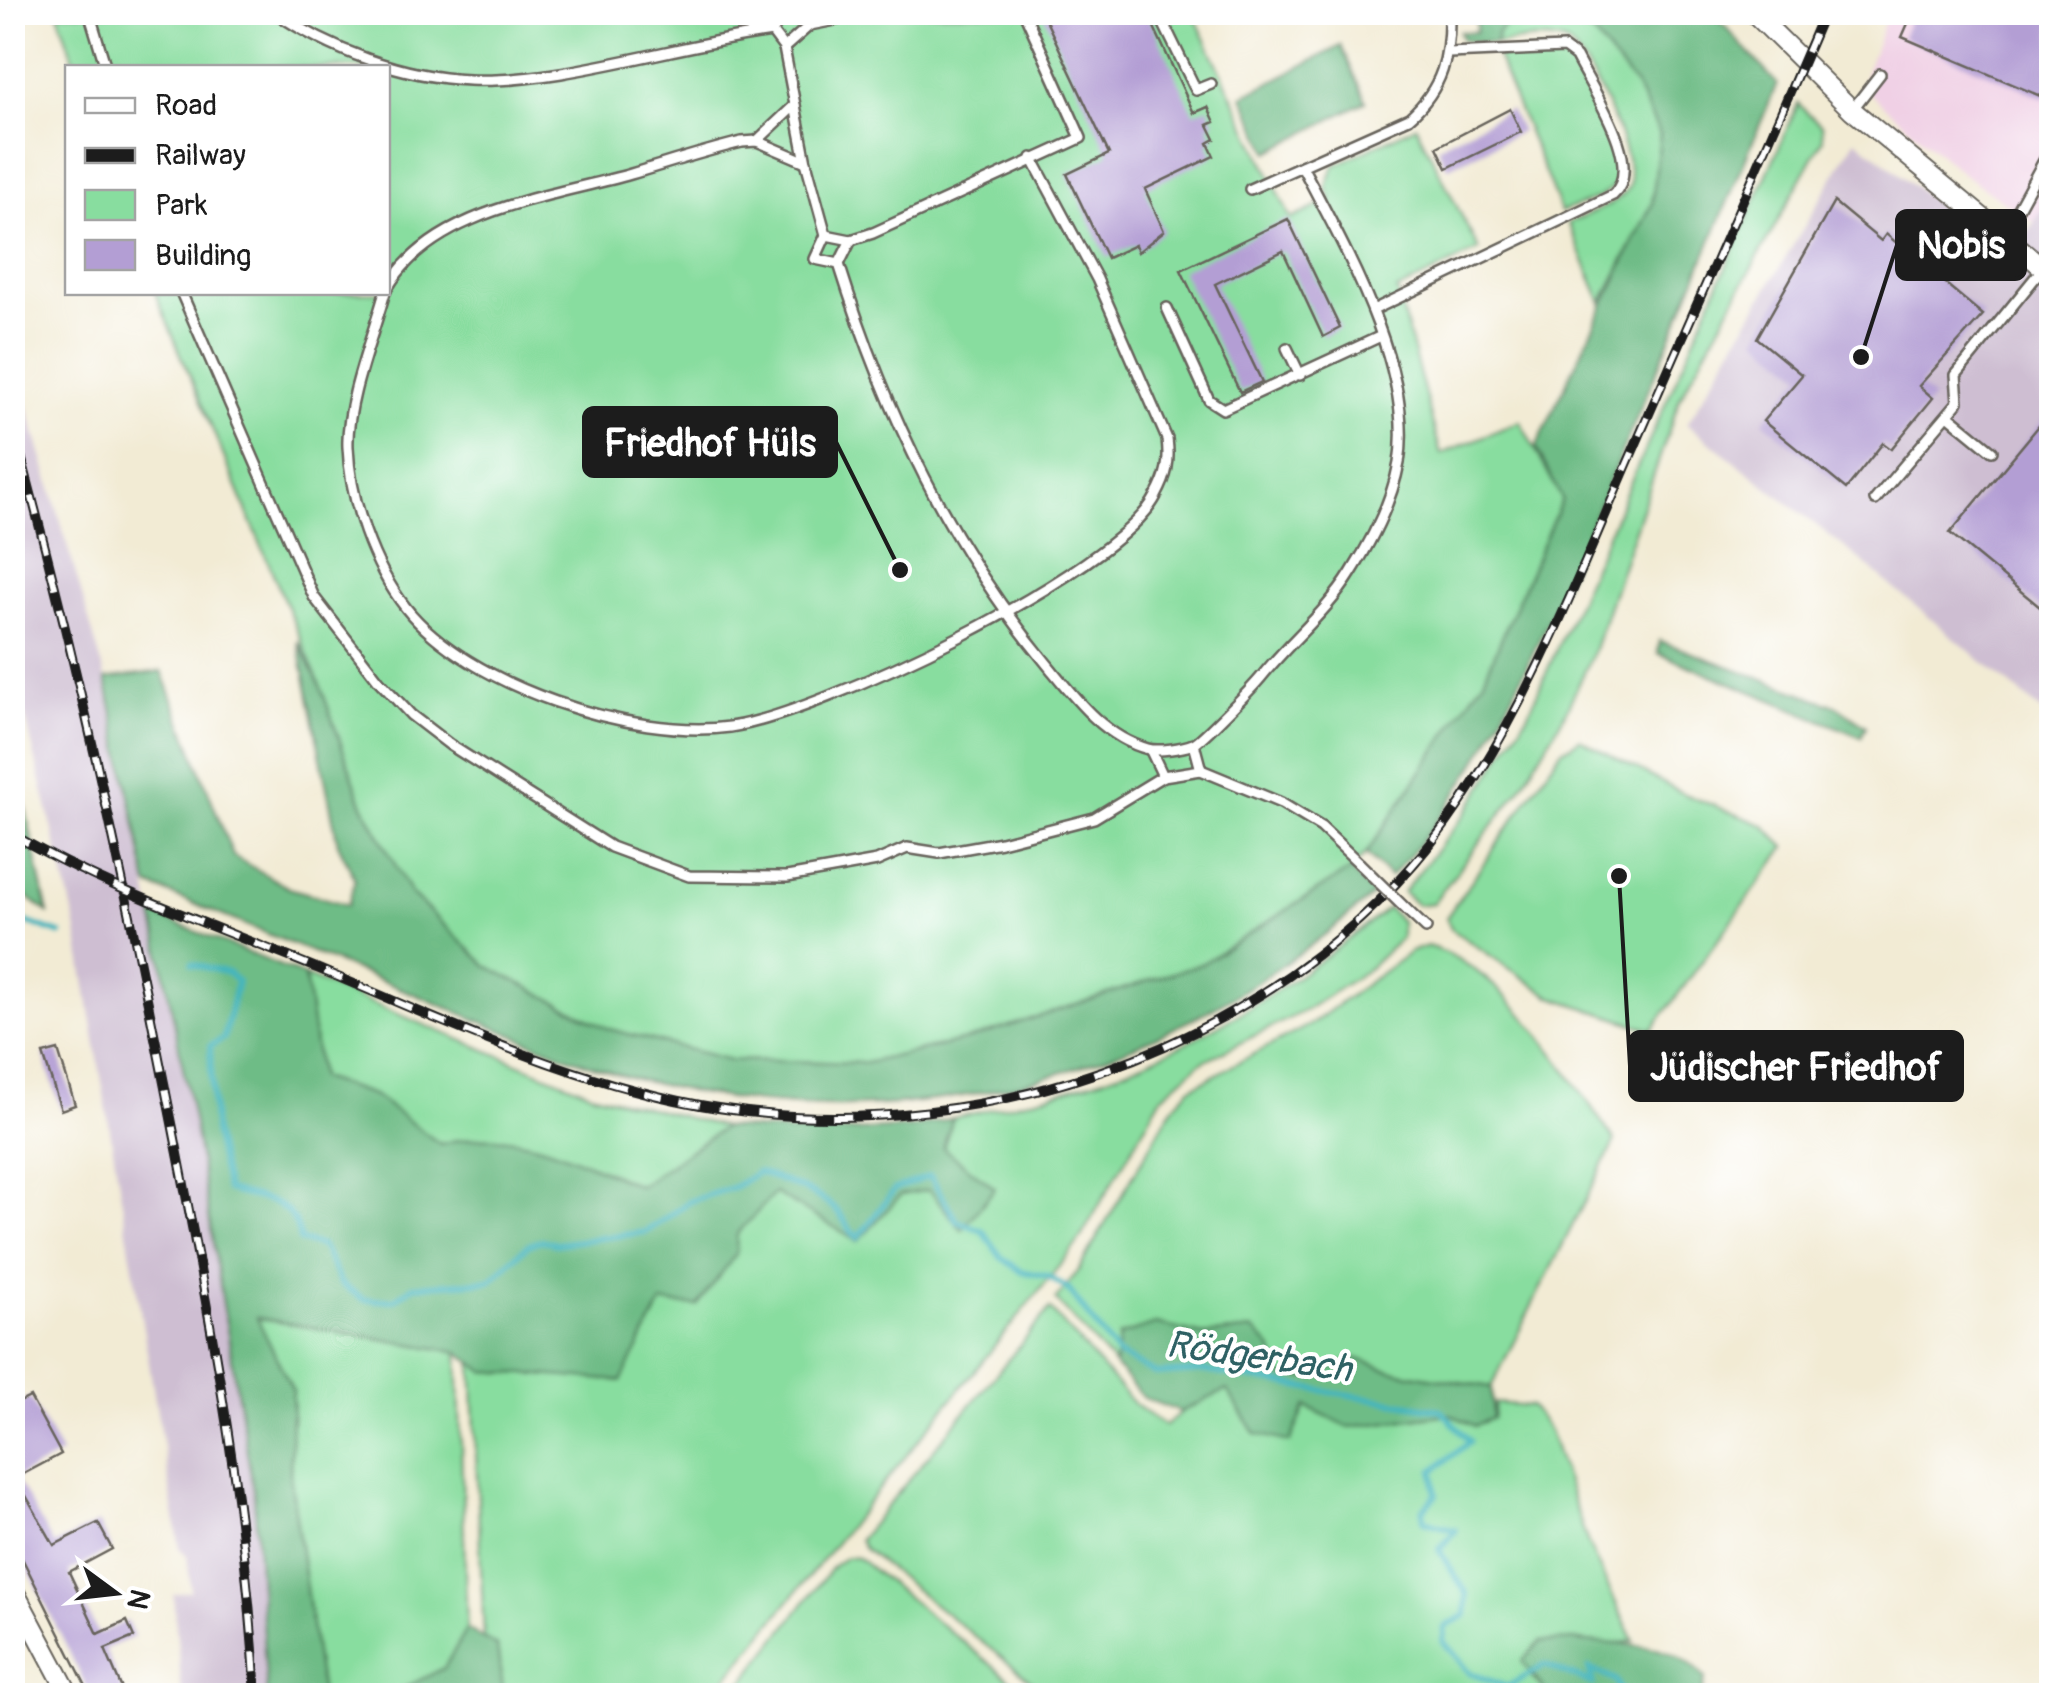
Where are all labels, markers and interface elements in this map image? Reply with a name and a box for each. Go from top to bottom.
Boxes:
legend [65,65,390,295]
text: Road [155,87,217,124]
text: Railway [155,137,246,174]
text: Park [155,187,208,224]
callout: Nobis [1897,211,2025,279]
text: Nobis [1917,222,2005,270]
text: Building [155,237,251,274]
callout: Friedhof Hüls [584,408,836,476]
text: Friedhof Hüls [604,420,816,468]
callout: Jüdischer Friedhof [1630,1032,1962,1100]
text: Jüdischer Friedhof [1650,1044,1943,1092]
water label: Rödgerbach [1163,1320,1356,1394]
north arrow [65,1543,165,1643]
text: N [118,1585,157,1613]

